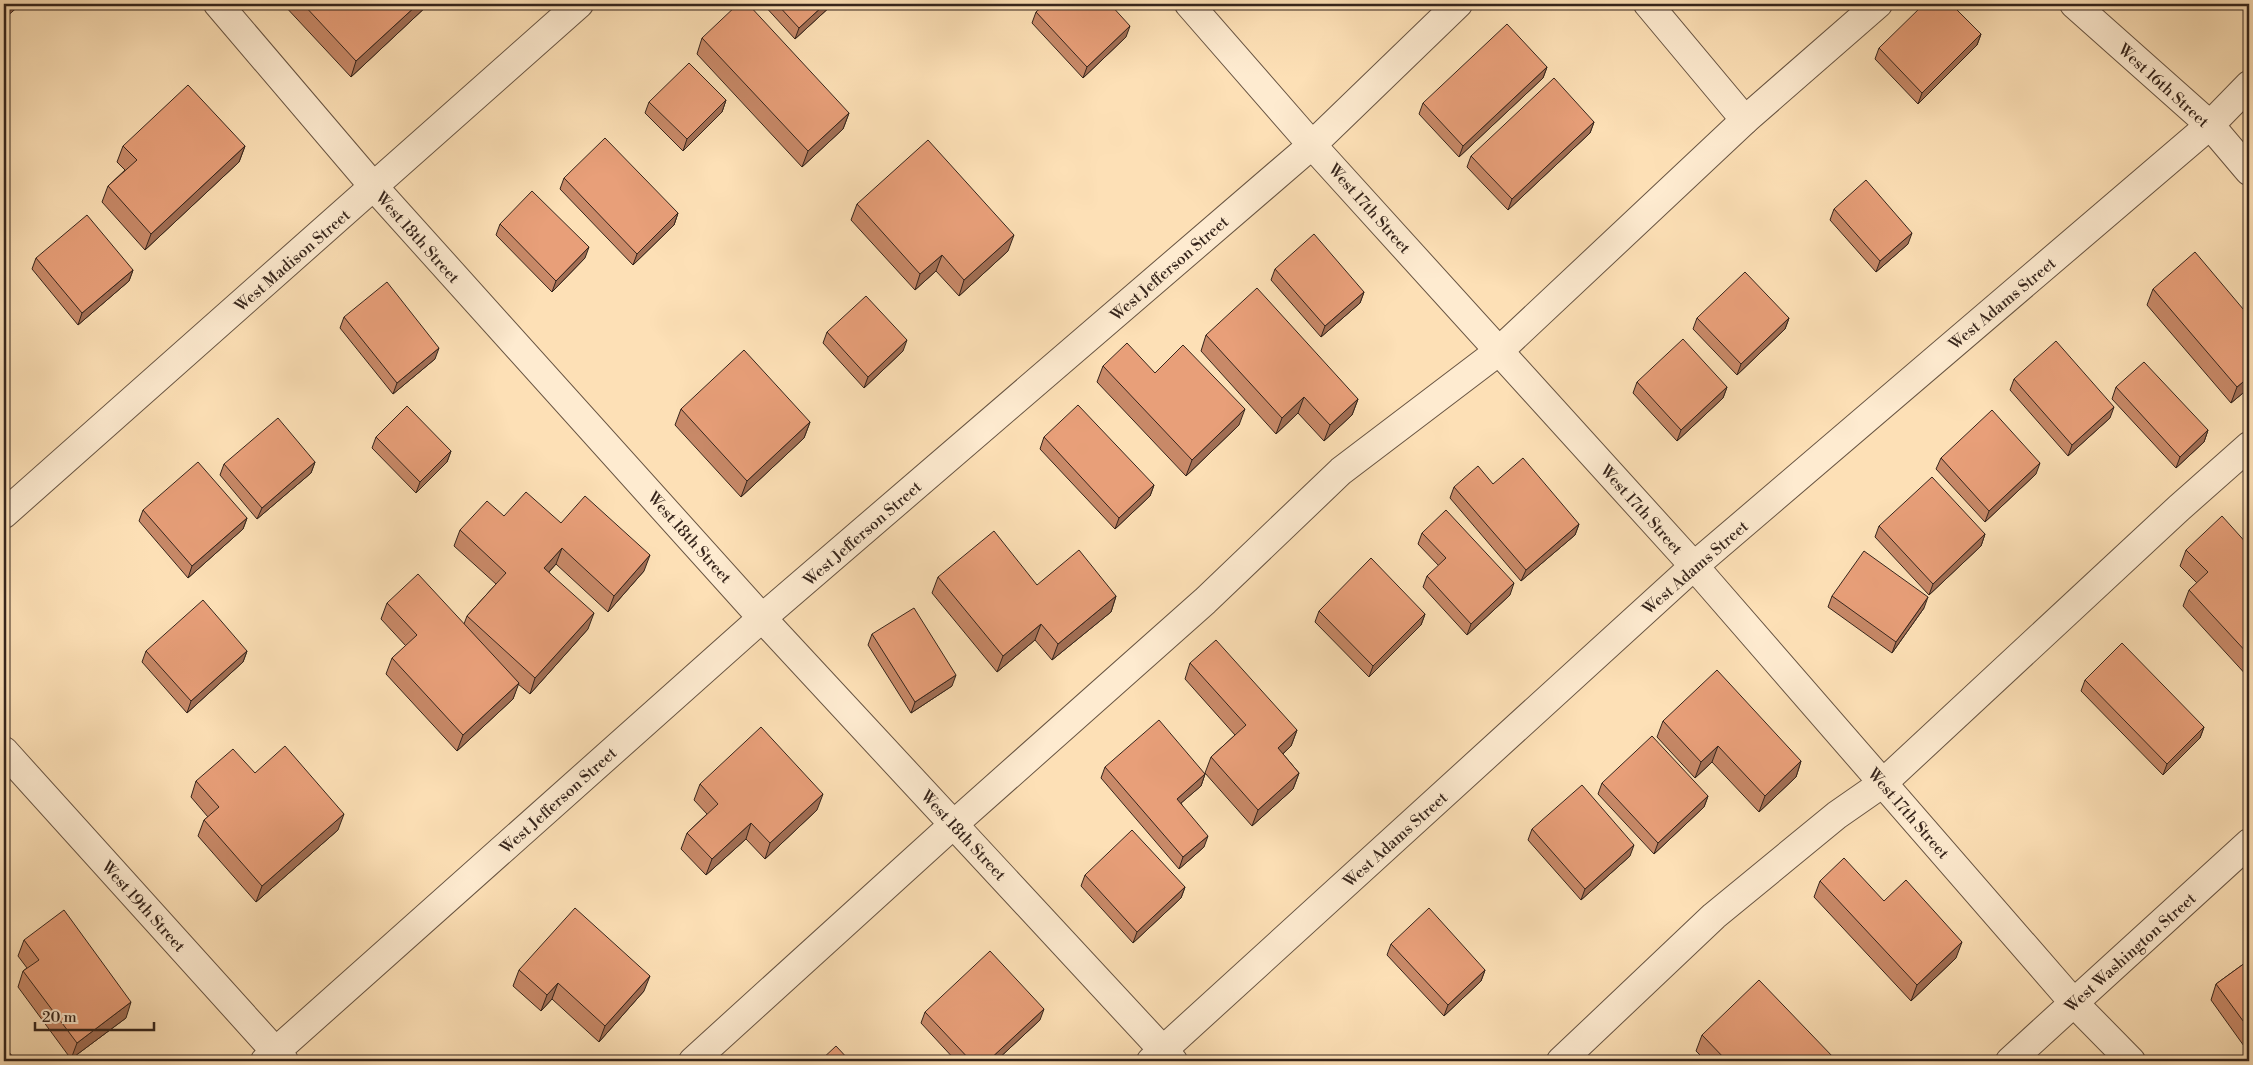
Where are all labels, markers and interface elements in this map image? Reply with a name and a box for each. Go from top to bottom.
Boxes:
street label: West 16th Street [2113,39,2213,132]
street label: West 17th Street [1323,159,1415,258]
street label: West 18th Street [370,187,464,288]
street label: West Madison Street [230,205,355,317]
street label: West Jefferson Street [1106,212,1233,326]
street label: West Adams Street [1944,253,2060,355]
street label: West 17th Street [1595,460,1687,559]
street label: West Jefferson Street [799,477,926,591]
street label: West 18th Street [642,487,736,588]
street label: West Adams Street [1638,516,1753,620]
street label: West Jefferson Street [496,743,621,859]
street label: West 17th Street [1863,763,1953,863]
street label: West 18th Street [916,786,1010,885]
street label: West Adams Street [1339,787,1452,892]
street label: West 19th Street [96,856,190,957]
street label: West Washington Street [2060,888,2201,1018]
scale bar [35,1000,154,1032]
text: 20 m [42,1008,77,1027]

